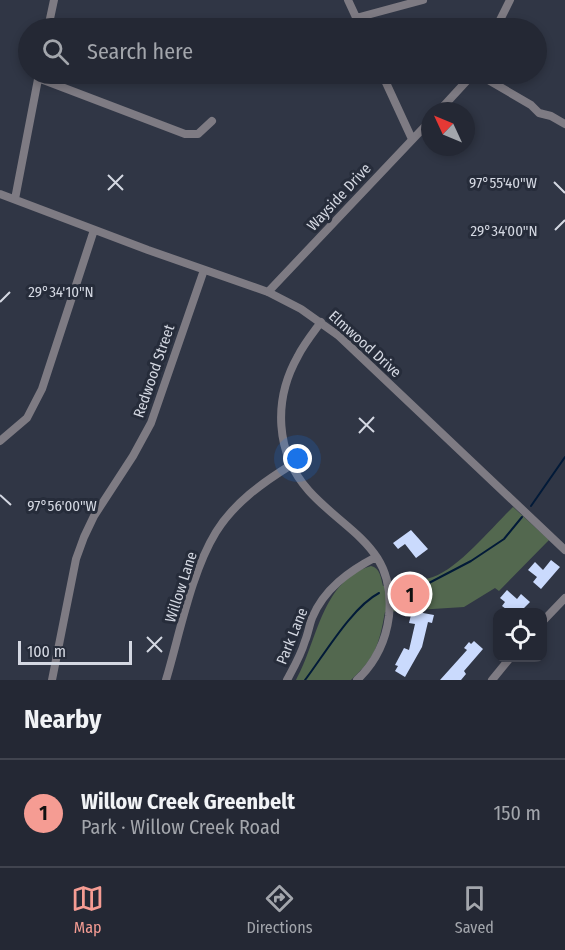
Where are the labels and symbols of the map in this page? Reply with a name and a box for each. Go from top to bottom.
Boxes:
north arrow [421,102,475,156]
street label: Wayside Drive [303,160,375,234]
text: 97°55'40"W [469,174,537,192]
text: 29°34'00"N [470,222,538,240]
text: 29°34'10"N [28,283,94,301]
street label: Elmwood Drive [325,307,405,381]
street label: Redwood Street [130,322,178,420]
your location [283,444,312,473]
text: 97°56'00"W [27,497,97,515]
street label: Willow Lane [161,549,201,625]
pin: 1 [390,572,430,616]
street label: Park Lane [273,605,311,667]
scale bar [18,638,132,666]

